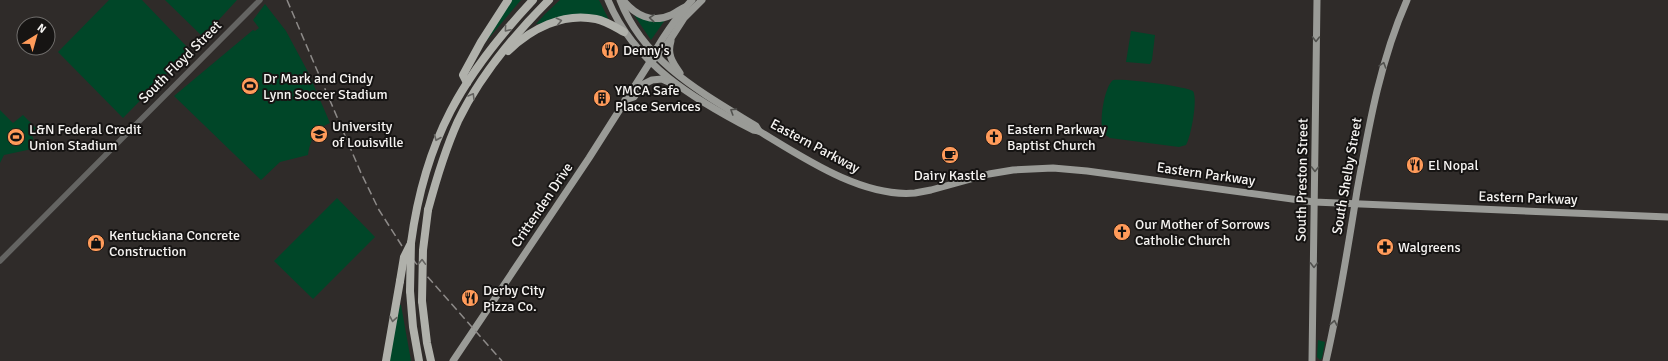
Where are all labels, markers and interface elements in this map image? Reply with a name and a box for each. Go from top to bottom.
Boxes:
one-way arrow [649,13,655,22]
north arrow [16,16,56,56]
street label: South Floyd Street [135,17,225,107]
one-way arrow [556,18,563,26]
text: N [35,21,49,36]
one-way arrow [504,24,511,31]
one-way arrow [1312,36,1320,42]
restaurant icon: Denny's [600,40,620,60]
place label: Denny's [623,42,670,59]
one-way arrow [1379,62,1387,69]
place label: Dr Mark and Cindy Lynn Soccer Stadium [263,70,388,103]
sports icon: Dr Mark and Cindy Lynn Soccer Stadium [240,76,260,96]
place label: YMCA Safe Place Services [615,82,701,115]
building icon: YMCA Safe Place Services [592,88,612,108]
one-way arrow [467,93,475,100]
one-way arrow [730,109,737,116]
street label: Eastern Parkway [767,115,863,177]
street label: South Shelby Street [1328,116,1366,236]
place label: University of Louisville [332,118,404,151]
street label: South Preston Street [1292,118,1312,242]
place label: L&N Federal Credit Union Stadium [29,121,142,154]
place label: Eastern Parkway Baptist Church [1007,121,1106,154]
school or university icon: University of Louisville [309,124,329,144]
sports icon: L&N Federal Credit Union Stadium [6,127,26,147]
church icon: Eastern Parkway Baptist Church [984,127,1004,147]
one-way arrow [434,134,442,141]
cafe icon: Dairy Kastle [940,145,960,165]
restaurant icon: El Nopal [1405,155,1425,175]
place label: El Nopal [1428,157,1479,174]
street label: Crittenden Drive [507,159,577,251]
street label: Eastern Parkway [1156,159,1257,189]
one-way arrow [1311,166,1319,172]
place label: Dairy Kastle [914,167,986,184]
street label: Eastern Parkway [1478,188,1578,208]
place label: Our Mother of Sorrows Catholic Church [1135,216,1270,249]
church icon: Our Mother of Sorrows Catholic Church [1112,222,1132,242]
place label: Kentuckiana Concrete Construction [109,227,240,260]
shop icon: Kentuckiana Concrete Construction [86,233,106,253]
pharmacy icon: Walgreens [1375,237,1395,257]
place label: Walgreens [1398,239,1461,256]
one-way arrow [418,259,427,265]
one-way arrow [1310,262,1318,268]
place label: Derby City Pizza Co. [483,282,545,315]
restaurant icon: Derby City Pizza Co. [460,288,480,308]
one-way arrow [390,316,398,323]
one-way arrow [1330,320,1338,326]

